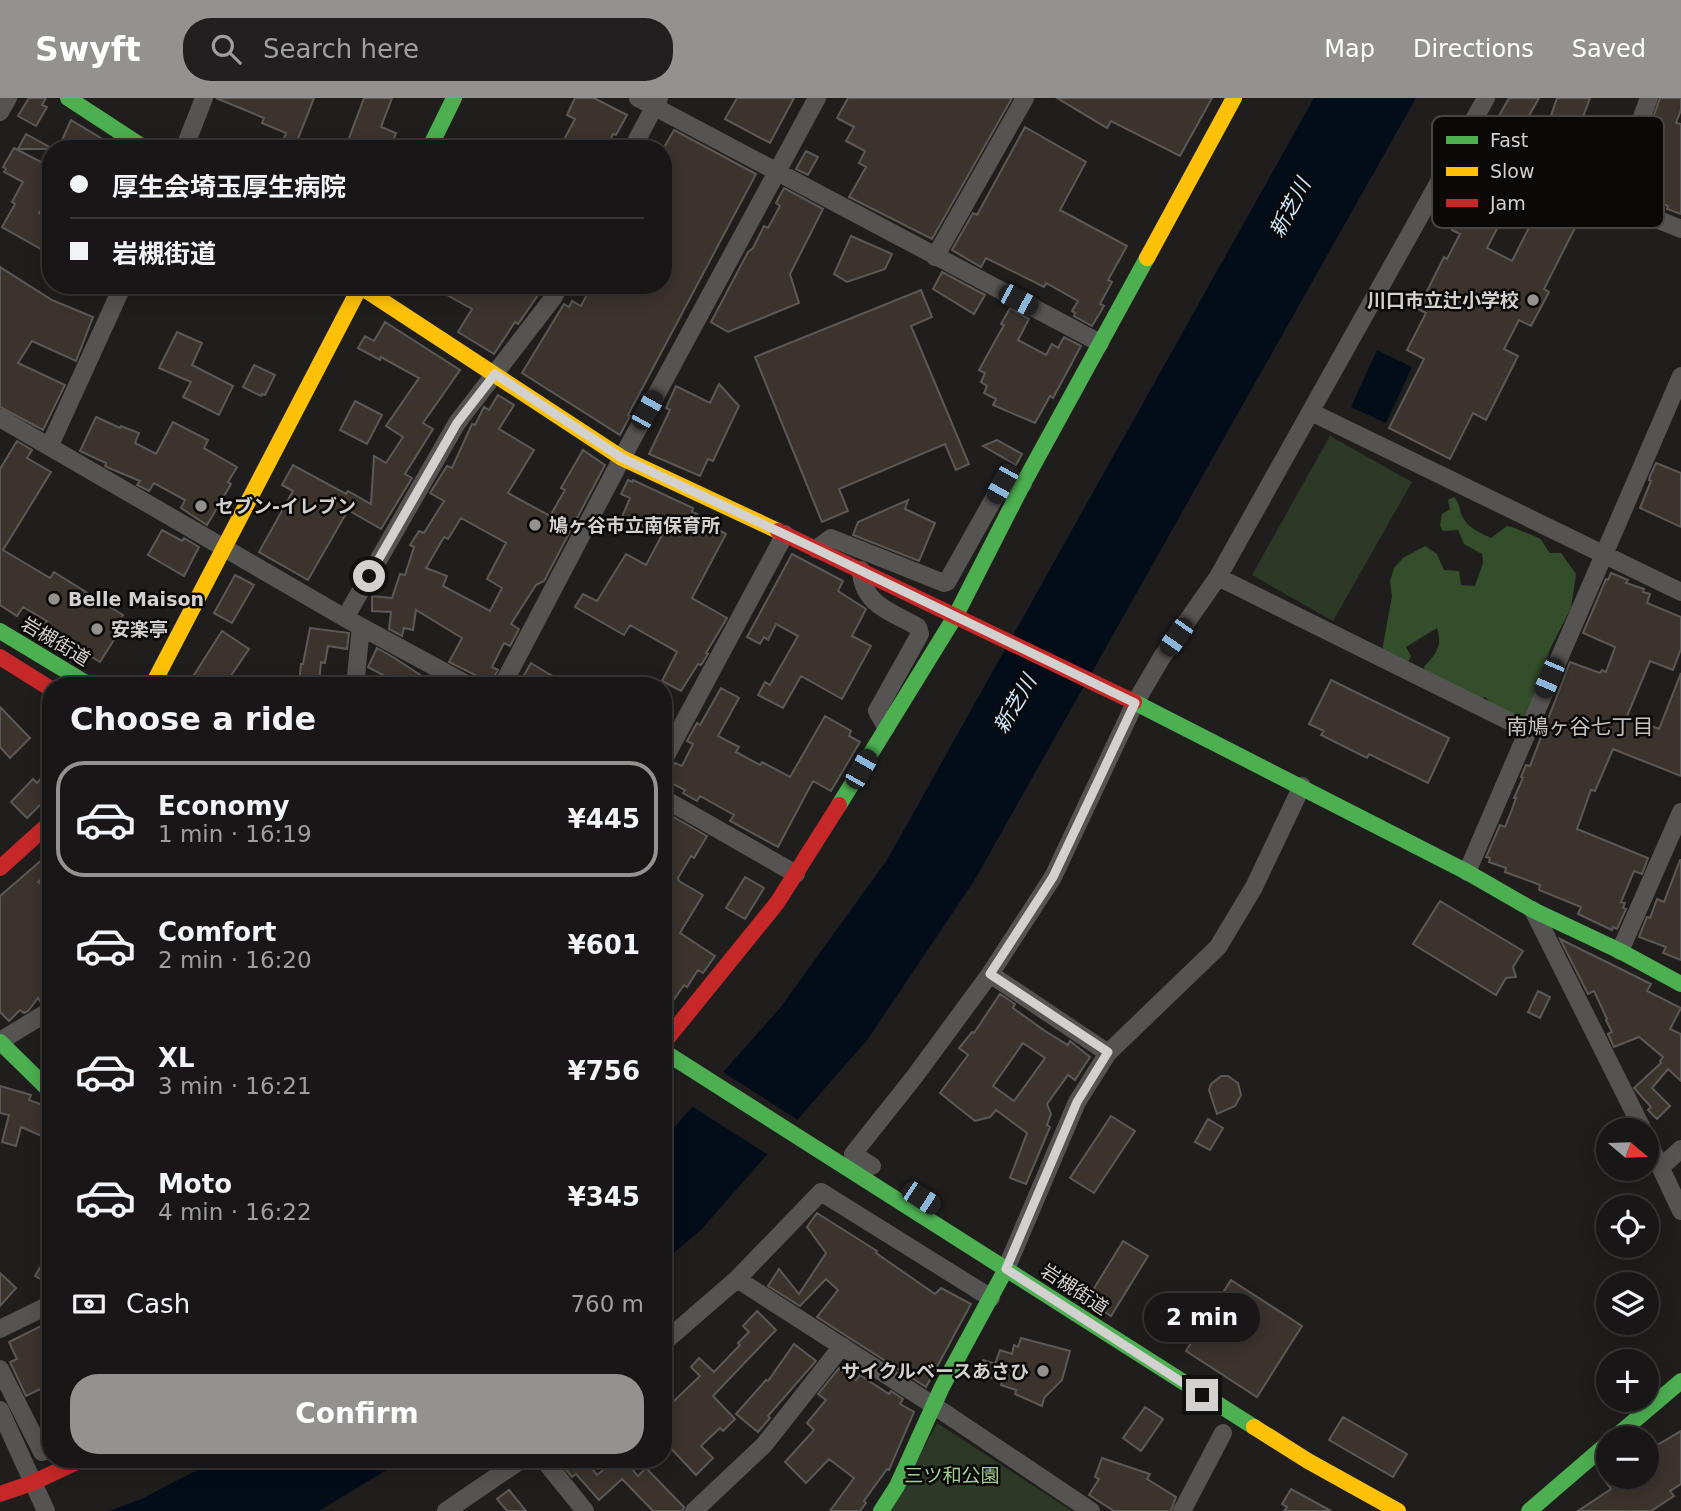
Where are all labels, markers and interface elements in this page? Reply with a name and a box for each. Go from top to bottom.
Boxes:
search box [183,18,673,81]
text: Swyft [35,30,141,69]
icon: search [207,30,245,68]
text: Search here [263,34,419,64]
text: Map [1324,35,1375,63]
text: Directions [1413,35,1534,63]
text: Saved [1572,35,1646,63]
legend [1432,116,1664,228]
text: Fast [1490,129,1528,151]
text: Slow [1490,160,1535,182]
text: 厚生会埼玉厚生病院 [112,172,346,202]
water label: 新芝川 [1265,173,1316,241]
text: Jam [1489,192,1526,214]
text: 岩槻街道 [112,239,216,269]
car [995,281,1042,319]
place label: 川口市立辻小学校 [1367,289,1519,311]
marker: 川口市立辻小学校 [1525,292,1541,308]
car [628,387,667,433]
car [983,461,1022,507]
place label: セブン-イレブン [215,495,356,517]
marker: セブン-イレブン [193,498,209,514]
place label: 鳩ヶ谷市立南保育所 [549,514,720,536]
marker: 鳩ヶ谷市立南保育所 [527,517,543,533]
route start [353,560,385,592]
place label: Belle Maison [68,588,204,610]
marker: Belle Maison [46,591,62,607]
street label: 岩槻街道 [18,612,94,670]
car [1156,614,1197,660]
place label: 安楽亭 [111,618,168,640]
marker: 安楽亭 [89,621,105,637]
car [1532,655,1567,701]
water label: 新芝川 [989,669,1042,737]
text: Choose a ride [70,700,316,738]
district label: 南鳩ヶ谷七丁目 [1507,715,1654,739]
car [842,746,881,792]
icon: car [74,788,137,851]
text: Economy [158,791,289,821]
text: ¥445 [568,804,640,834]
text: 1 min · 16:19 [158,821,312,847]
icon: car [74,914,137,977]
text: Comfort [158,917,276,947]
text: ¥601 [568,930,640,960]
text: 2 min · 16:20 [158,947,312,973]
icon: car [74,1040,137,1103]
text: XL [158,1043,195,1073]
text: ¥756 [568,1056,640,1086]
text: 3 min · 16:21 [158,1073,312,1099]
north arrow [1596,1118,1659,1181]
map controls [1596,1118,1659,1489]
icon: car [74,1166,137,1229]
text: Moto [158,1169,232,1199]
car [898,1178,945,1218]
text: ¥345 [568,1182,640,1212]
button: locate [1596,1195,1659,1258]
text: 4 min · 16:22 [158,1199,312,1225]
street label: 岩槻街道 [1037,1259,1113,1319]
button: layers [1596,1272,1659,1335]
icon: cash [70,1285,108,1323]
text: Cash [126,1289,190,1319]
text: 760 m [570,1291,644,1317]
callout: 2 min [1144,1294,1260,1342]
text: 2 min [1166,1304,1238,1330]
button: + [1596,1349,1659,1412]
place label: サイクルベースあさひ [841,1360,1029,1382]
marker: サイクルベースあさひ [1035,1363,1051,1379]
button: Confirm [70,1374,644,1454]
route end [1186,1379,1218,1411]
button: − [1596,1426,1659,1489]
park label: 三ツ和公園 [904,1464,1000,1486]

